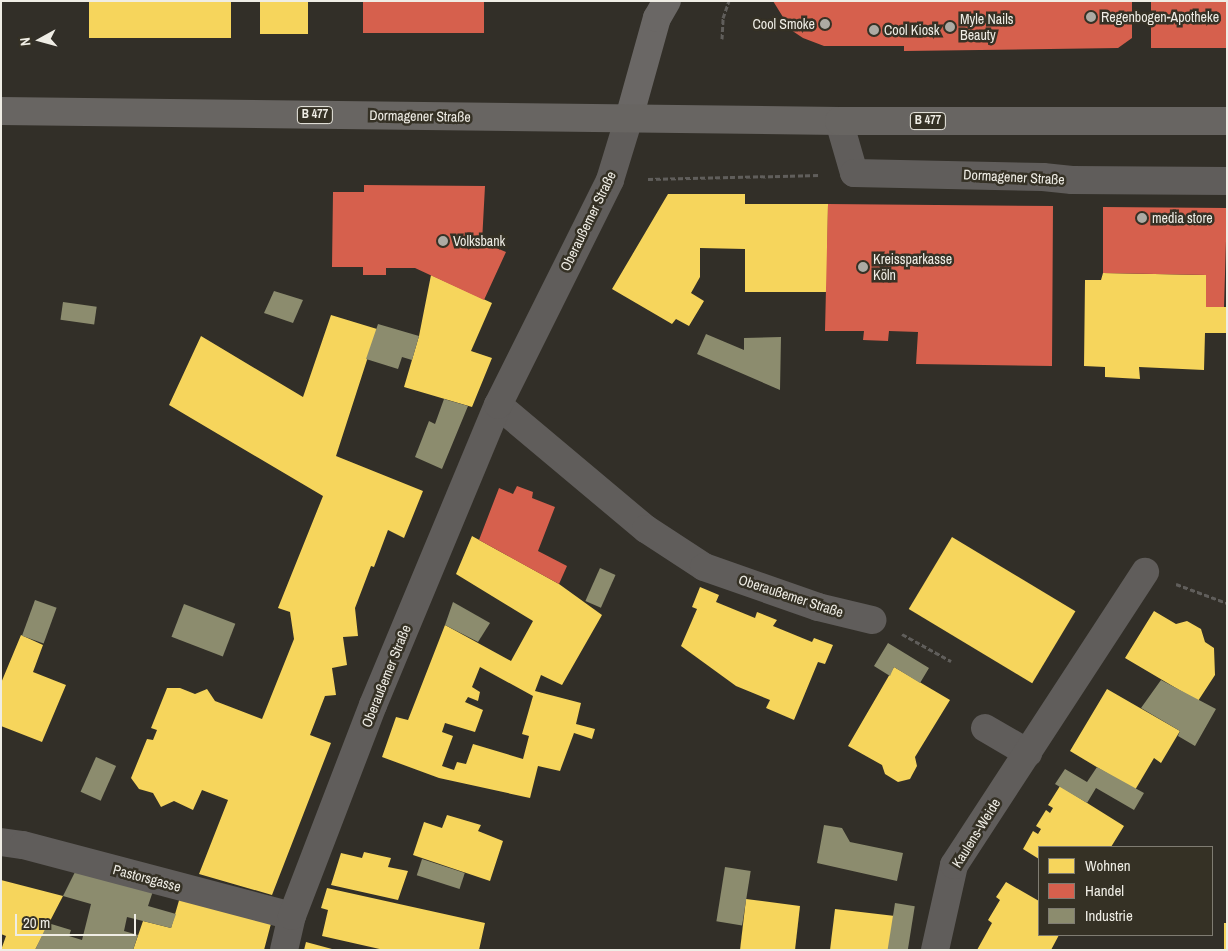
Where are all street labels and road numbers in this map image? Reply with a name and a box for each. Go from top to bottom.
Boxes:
road number: B 477 [296,106,334,124]
street label: Dormagener Straße [369,107,471,125]
road number: B 477 [909,112,947,130]
street label: Dormagener Straße [963,166,1065,188]
street label: Oberaußemer Straße [557,168,619,274]
street label: Oberaußemer Straße [737,571,845,621]
street label: Oberaußemer Straße [358,622,414,730]
street label: Kaulens-Weide [948,795,1004,871]
street label: Pastorsgasse [111,861,183,895]

